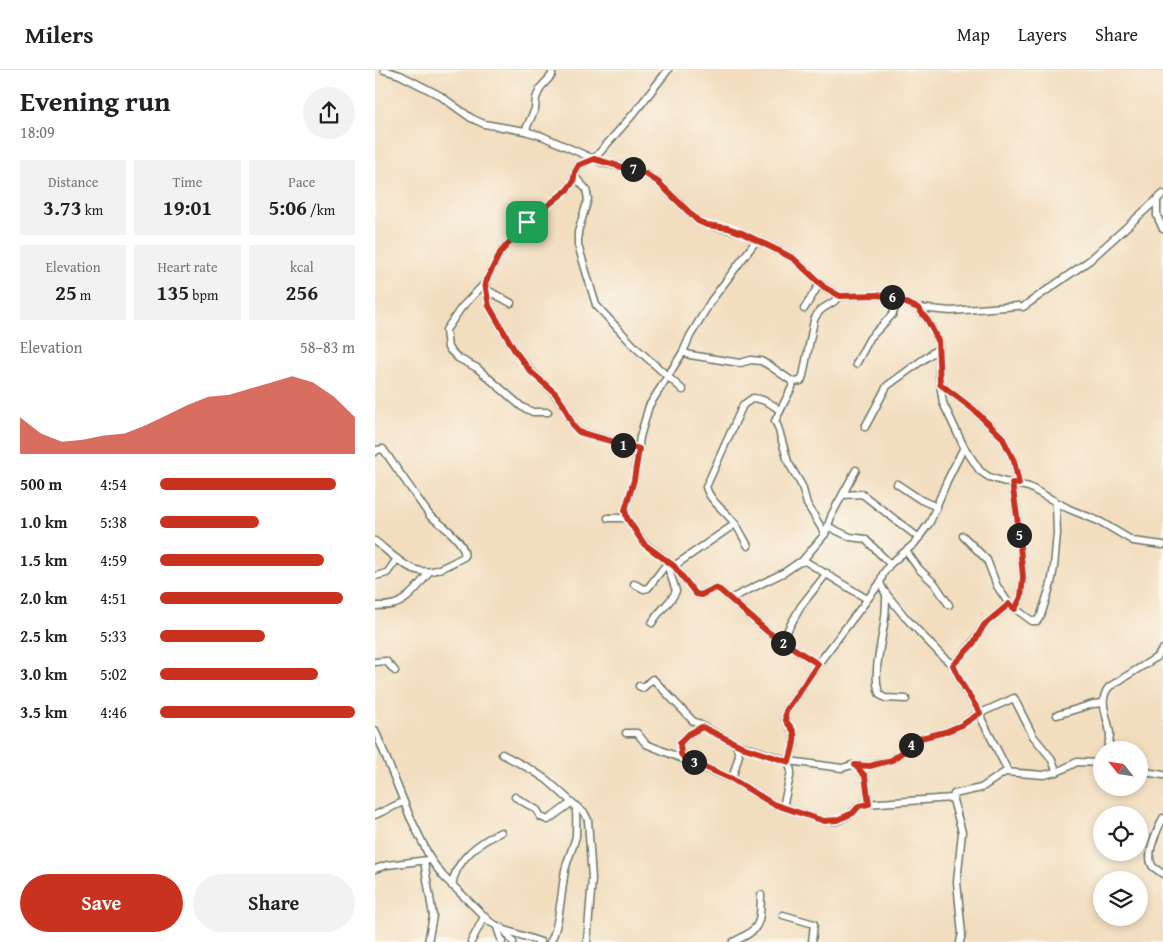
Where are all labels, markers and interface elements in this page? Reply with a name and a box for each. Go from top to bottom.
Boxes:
text: Milers [25,17,94,52]
text: Map [957,21,990,48]
text: Layers [1018,21,1067,48]
text: Share [1095,21,1138,48]
text: Evening run [20,80,171,121]
button: share [303,87,355,139]
text: 18:09 [20,120,55,144]
pin: 7 [621,156,645,182]
text: 7 [630,159,637,179]
text: Distance [48,172,98,192]
text: Time [173,172,202,192]
text: Pace [288,172,315,192]
text: 3.73 [43,192,82,223]
text: 19:01 [163,192,212,223]
text: 5:06 [268,192,307,223]
text: km [82,200,103,220]
text: /km [307,200,335,220]
pin [506,201,548,243]
icon: arrive [513,208,541,236]
text: Elevation [46,257,101,277]
text: Heart rate [157,257,218,277]
text: kcal [290,257,314,277]
text: 25 [55,277,77,308]
text: 135 [157,277,189,308]
text: 256 [286,277,318,308]
pin: 6 [879,284,905,310]
text: m [77,285,91,305]
text: bpm [189,285,218,305]
text: 6 [889,287,896,307]
text: Elevation [20,335,83,359]
text: 58–83 m [300,335,355,359]
pin: 1 [611,432,635,458]
text: 1 [620,435,627,455]
text: 500 m [20,472,62,496]
text: 4:54 [100,472,127,496]
text: 1.0 km [20,510,67,534]
text: 5:38 [100,510,127,534]
pin: 5 [1007,522,1031,548]
text: 5 [1016,525,1023,545]
text: 1.5 km [20,548,67,572]
text: 4:59 [100,548,127,572]
text: 2.0 km [20,586,67,610]
text: 4:51 [100,586,127,610]
text: 2.5 km [20,624,67,648]
text: 5:33 [100,624,127,648]
pin: 2 [771,630,795,656]
text: 2 [780,633,787,653]
text: 3.0 km [20,662,67,686]
text: 5:02 [100,662,127,686]
text: 3.5 km [20,700,67,724]
text: 4:46 [100,700,127,724]
pin: 4 [899,732,923,758]
text: 4 [908,735,915,755]
north arrow [1093,741,1147,796]
map controls [1093,741,1148,926]
pin: 3 [681,750,707,774]
text: 3 [691,752,698,772]
button: locate [1093,806,1148,861]
button: layers [1093,871,1148,926]
button: Save [20,874,183,932]
button: Share [193,874,355,932]

